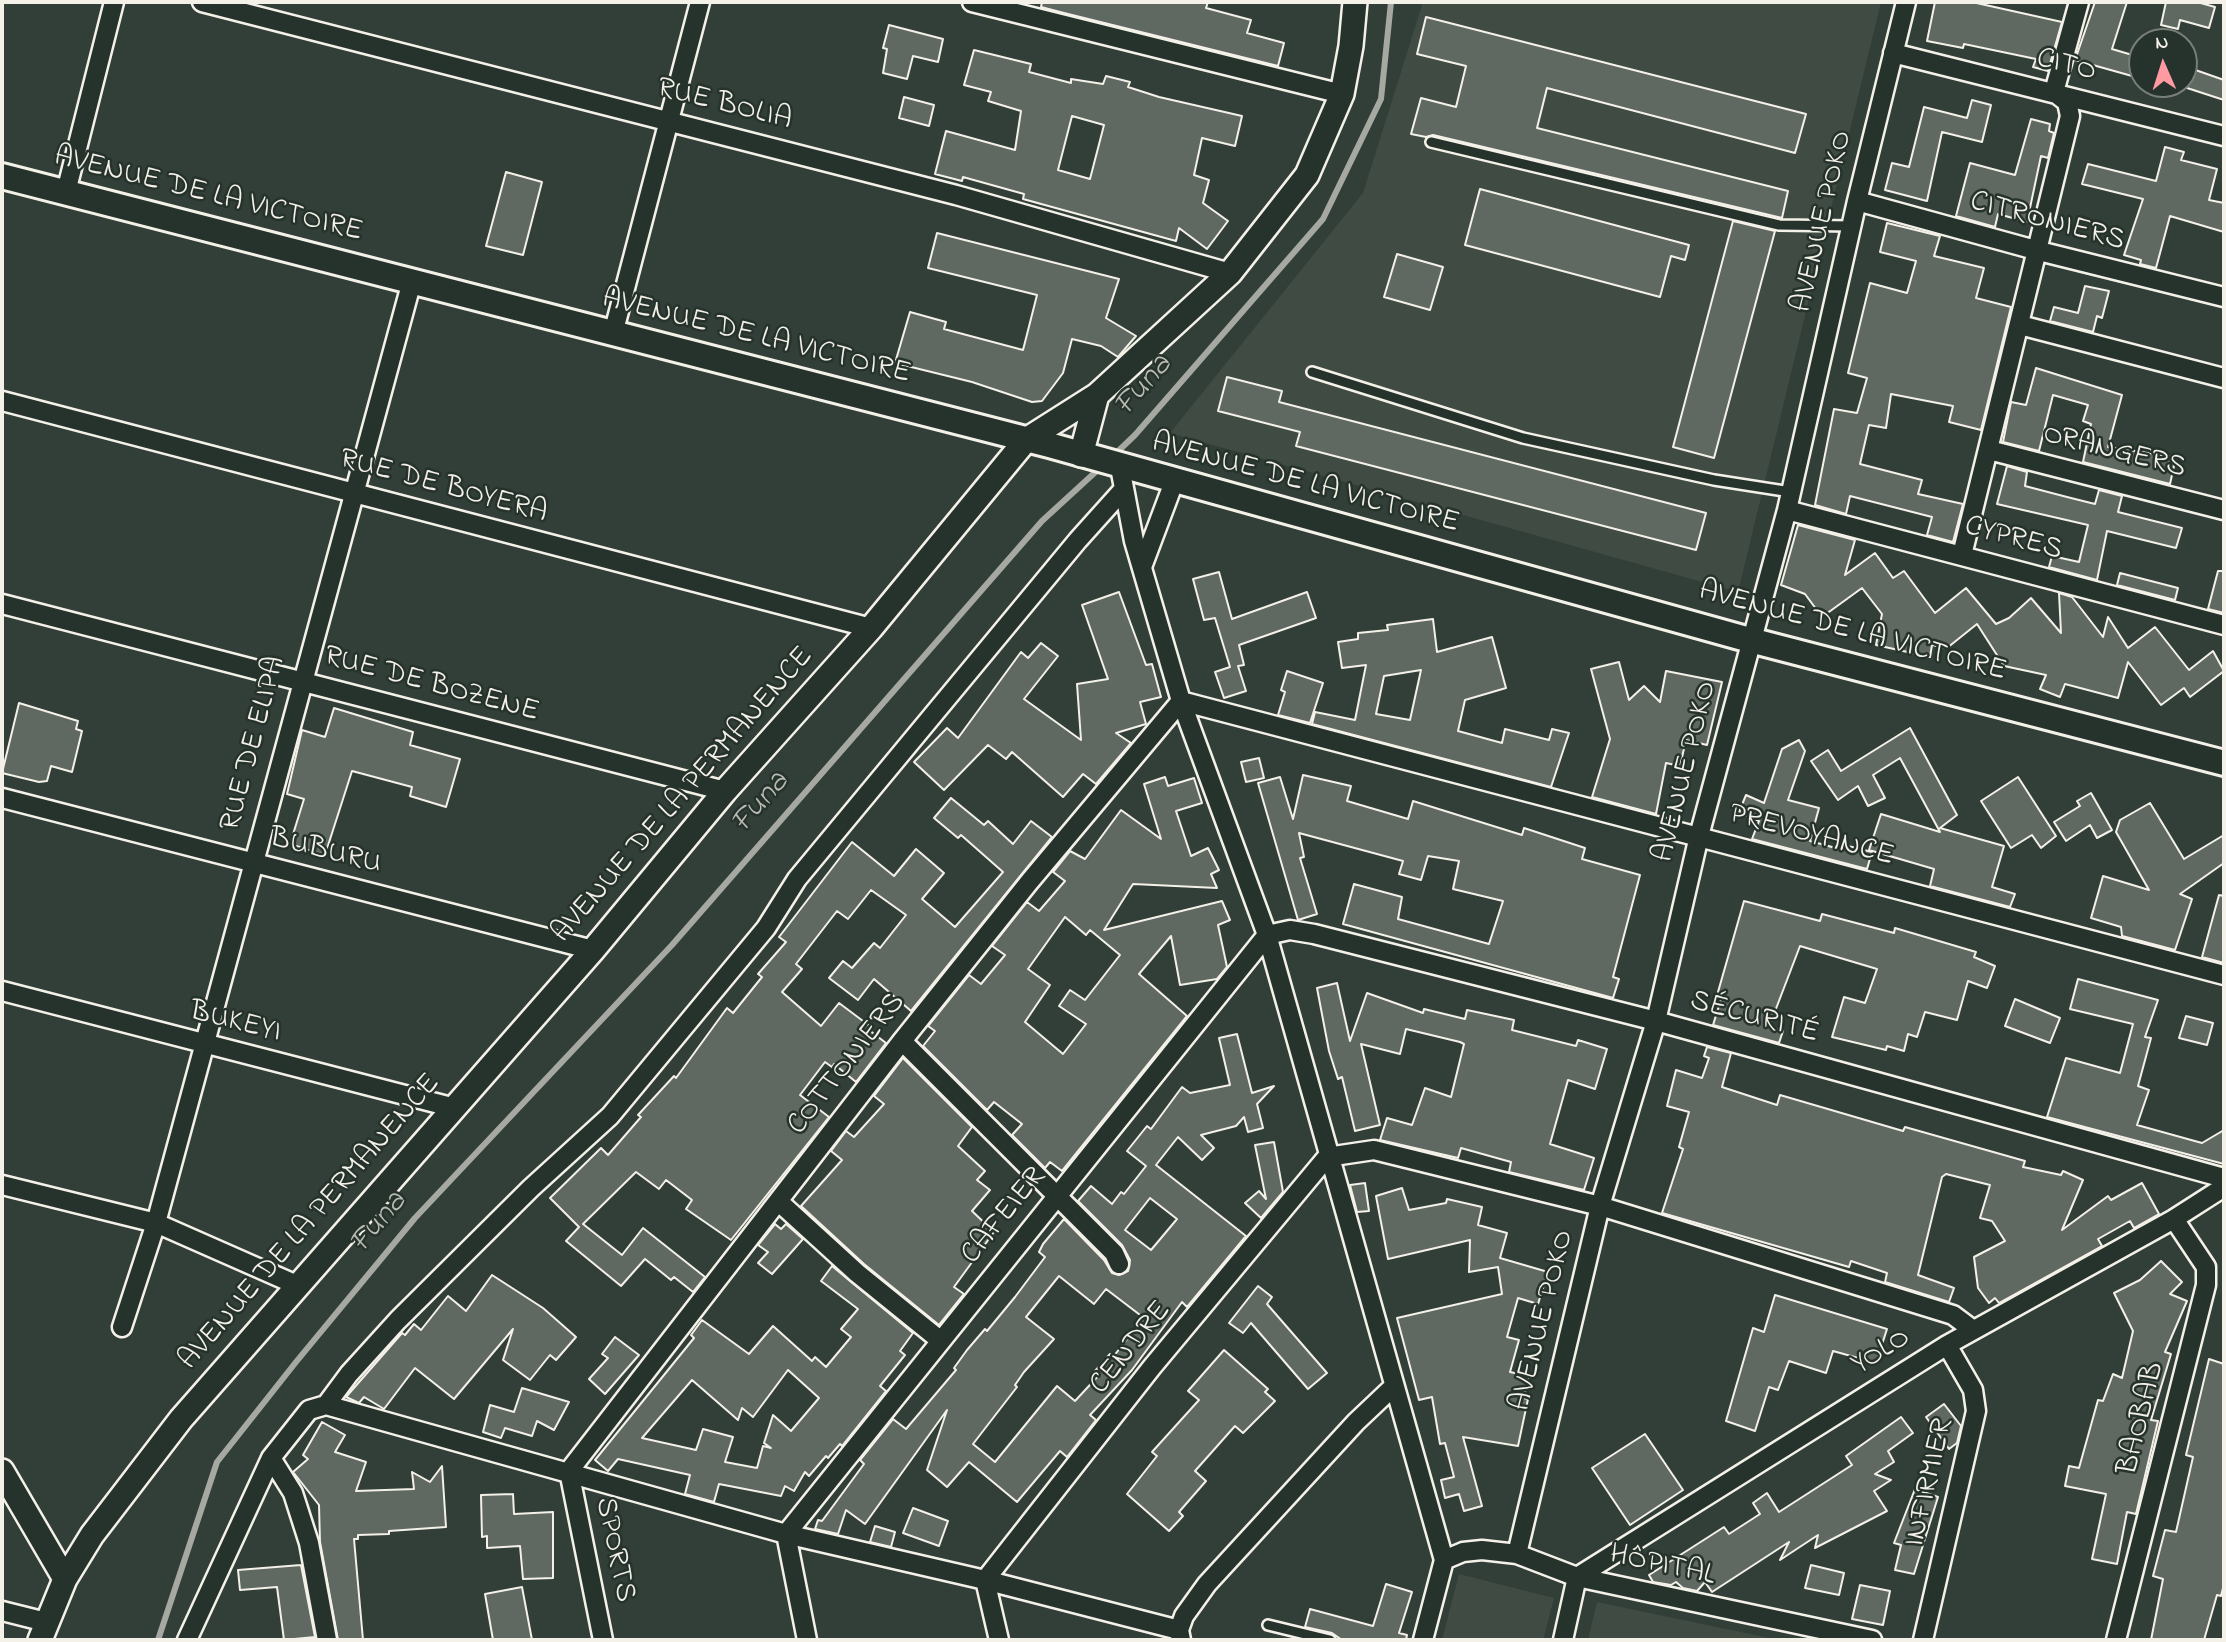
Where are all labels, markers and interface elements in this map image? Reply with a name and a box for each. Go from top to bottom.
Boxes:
north arrow [2128,28,2198,98]
text: N [2155,30,2169,57]
street label: CITO [2032,42,2100,92]
street label: RUE BOLIA [653,72,795,140]
street label: AVENUE POKO [1786,128,1862,316]
street label: AVENUE DE LA VICTOIRE [50,140,366,252]
street label: CITRONIERS [1966,185,2128,261]
street label: AVENUE DE LA VICTOIRE [598,282,914,394]
water label: Funa [1108,348,1182,426]
street label: ORANGERS [2039,418,2189,488]
street label: AVENUE DE LA VICTOIRE [1147,427,1463,543]
street label: RUE DE BOYERA [335,443,551,533]
street label: CYPRES [1960,510,2066,570]
street label: AVENUE DE LA VICTOIRE [1694,575,2010,691]
street label: RUE DE BOZENE [320,640,542,732]
street label: AVENUE DE LA PERMANENCE [546,640,822,952]
street label: RUE DE ELIPA [214,653,296,835]
street label: AVENUE POKO [1647,678,1727,866]
water label: Funa [725,765,799,843]
street label: PREVOYANCE [1725,798,1897,876]
street label: BUBURU [265,822,385,884]
street label: SÉCURITÉ [1686,985,1822,1053]
street label: COTTONIERS [781,987,915,1143]
street label: BUKEYI [186,995,284,1053]
street label: AVENUE DE LA PERMANENCE [173,1067,449,1379]
street label: CAFEIER [955,1161,1055,1273]
water label: Funa [343,1185,417,1263]
street label: AVENUE POKO [1504,1227,1584,1415]
street label: CENDRE [1083,1295,1181,1403]
street label: YOLO [1846,1321,1918,1385]
street label: BAOBAB [2112,1359,2174,1479]
street label: INFIRMIER [1899,1415,1963,1551]
street label: SPORTS [584,1495,642,1605]
street label: HÔPITAL [1606,1538,1718,1596]

